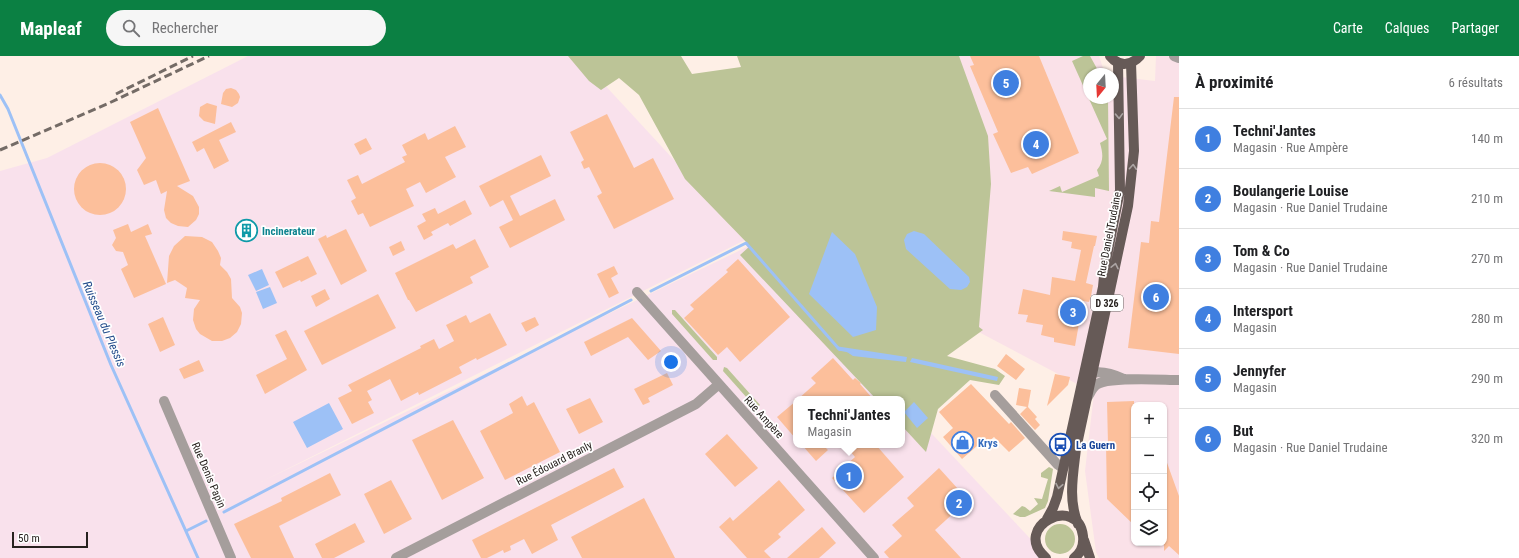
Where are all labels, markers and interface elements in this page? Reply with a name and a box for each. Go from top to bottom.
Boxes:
search box [106,10,386,46]
text: Mapleaf [20,17,82,40]
icon: search [120,17,142,39]
text: Rechercher [152,19,218,37]
text: Carte [1333,20,1363,36]
text: Calques [1385,20,1429,36]
text: Partager [1451,20,1499,36]
pin: 5 [993,68,1019,98]
north arrow [1083,68,1119,104]
text: À proximité [1195,72,1273,92]
text: 6 résultats [1449,75,1503,90]
one-way arrow [1115,113,1123,119]
text: Techni'Jantes [1233,122,1316,140]
pin: 4 [1023,129,1049,159]
text: 1 [1205,131,1211,146]
text: 140 m [1471,131,1503,146]
text: Magasin · Rue Ampère [1233,140,1348,155]
one-way arrow [1128,164,1137,171]
text: Boulangerie Louise [1233,182,1348,200]
street label: Rue Daniel Trudaine [1095,191,1124,278]
text: 2 [1205,191,1211,206]
text: 210 m [1471,191,1503,206]
text: Magasin · Rue Daniel Trudaine [1233,200,1388,215]
building icon: Incinerateur [234,218,260,244]
place label: Incinerateur [262,225,316,238]
text: Tom & Co [1233,242,1290,260]
text: 3 [1205,251,1211,266]
text: 270 m [1471,251,1503,266]
text: Magasin · Rue Daniel Trudaine [1233,260,1388,275]
one-way arrow [1111,262,1119,269]
water label: Ruisseau du Plessis [80,279,128,369]
pin: 6 [1143,282,1169,312]
road number: D 326 [1091,295,1123,311]
pin: 3 [1060,297,1086,327]
text: Intersport [1233,302,1293,320]
text: 4 [1205,311,1211,326]
text: 280 m [1471,311,1503,326]
text: Magasin [1233,320,1277,335]
your location [661,352,681,372]
text: Jennyfer [1233,362,1286,380]
text: 5 [1205,371,1211,386]
text: 290 m [1471,371,1503,386]
text: Magasin [1233,380,1277,395]
street label: Rue Ampère [741,393,786,441]
popup [793,396,905,448]
map controls [1131,402,1167,546]
button: + [1131,402,1167,438]
text: Techni'Jantes [808,406,890,424]
text: But [1233,422,1253,440]
text: Magasin [808,424,851,439]
shop icon: Krys [950,430,976,456]
text: 6 [1205,431,1211,446]
text: 320 m [1471,431,1503,446]
bus stop icon: La Guern [1048,432,1074,458]
place label: Krys [978,437,998,450]
street label: Rue Édouard Branly [514,438,595,488]
button: − [1131,438,1167,474]
place label: La Guern [1076,439,1115,452]
street label: Rue Denis Papin [189,440,228,510]
text: Magasin · Rue Daniel Trudaine [1233,440,1388,455]
pin: 1 [836,461,862,491]
button: locate [1131,474,1167,510]
one-way arrow [1055,483,1064,489]
pin: 2 [946,488,972,518]
button: layers [1131,510,1167,546]
scale bar [12,530,88,549]
text: 50 m [18,532,40,545]

